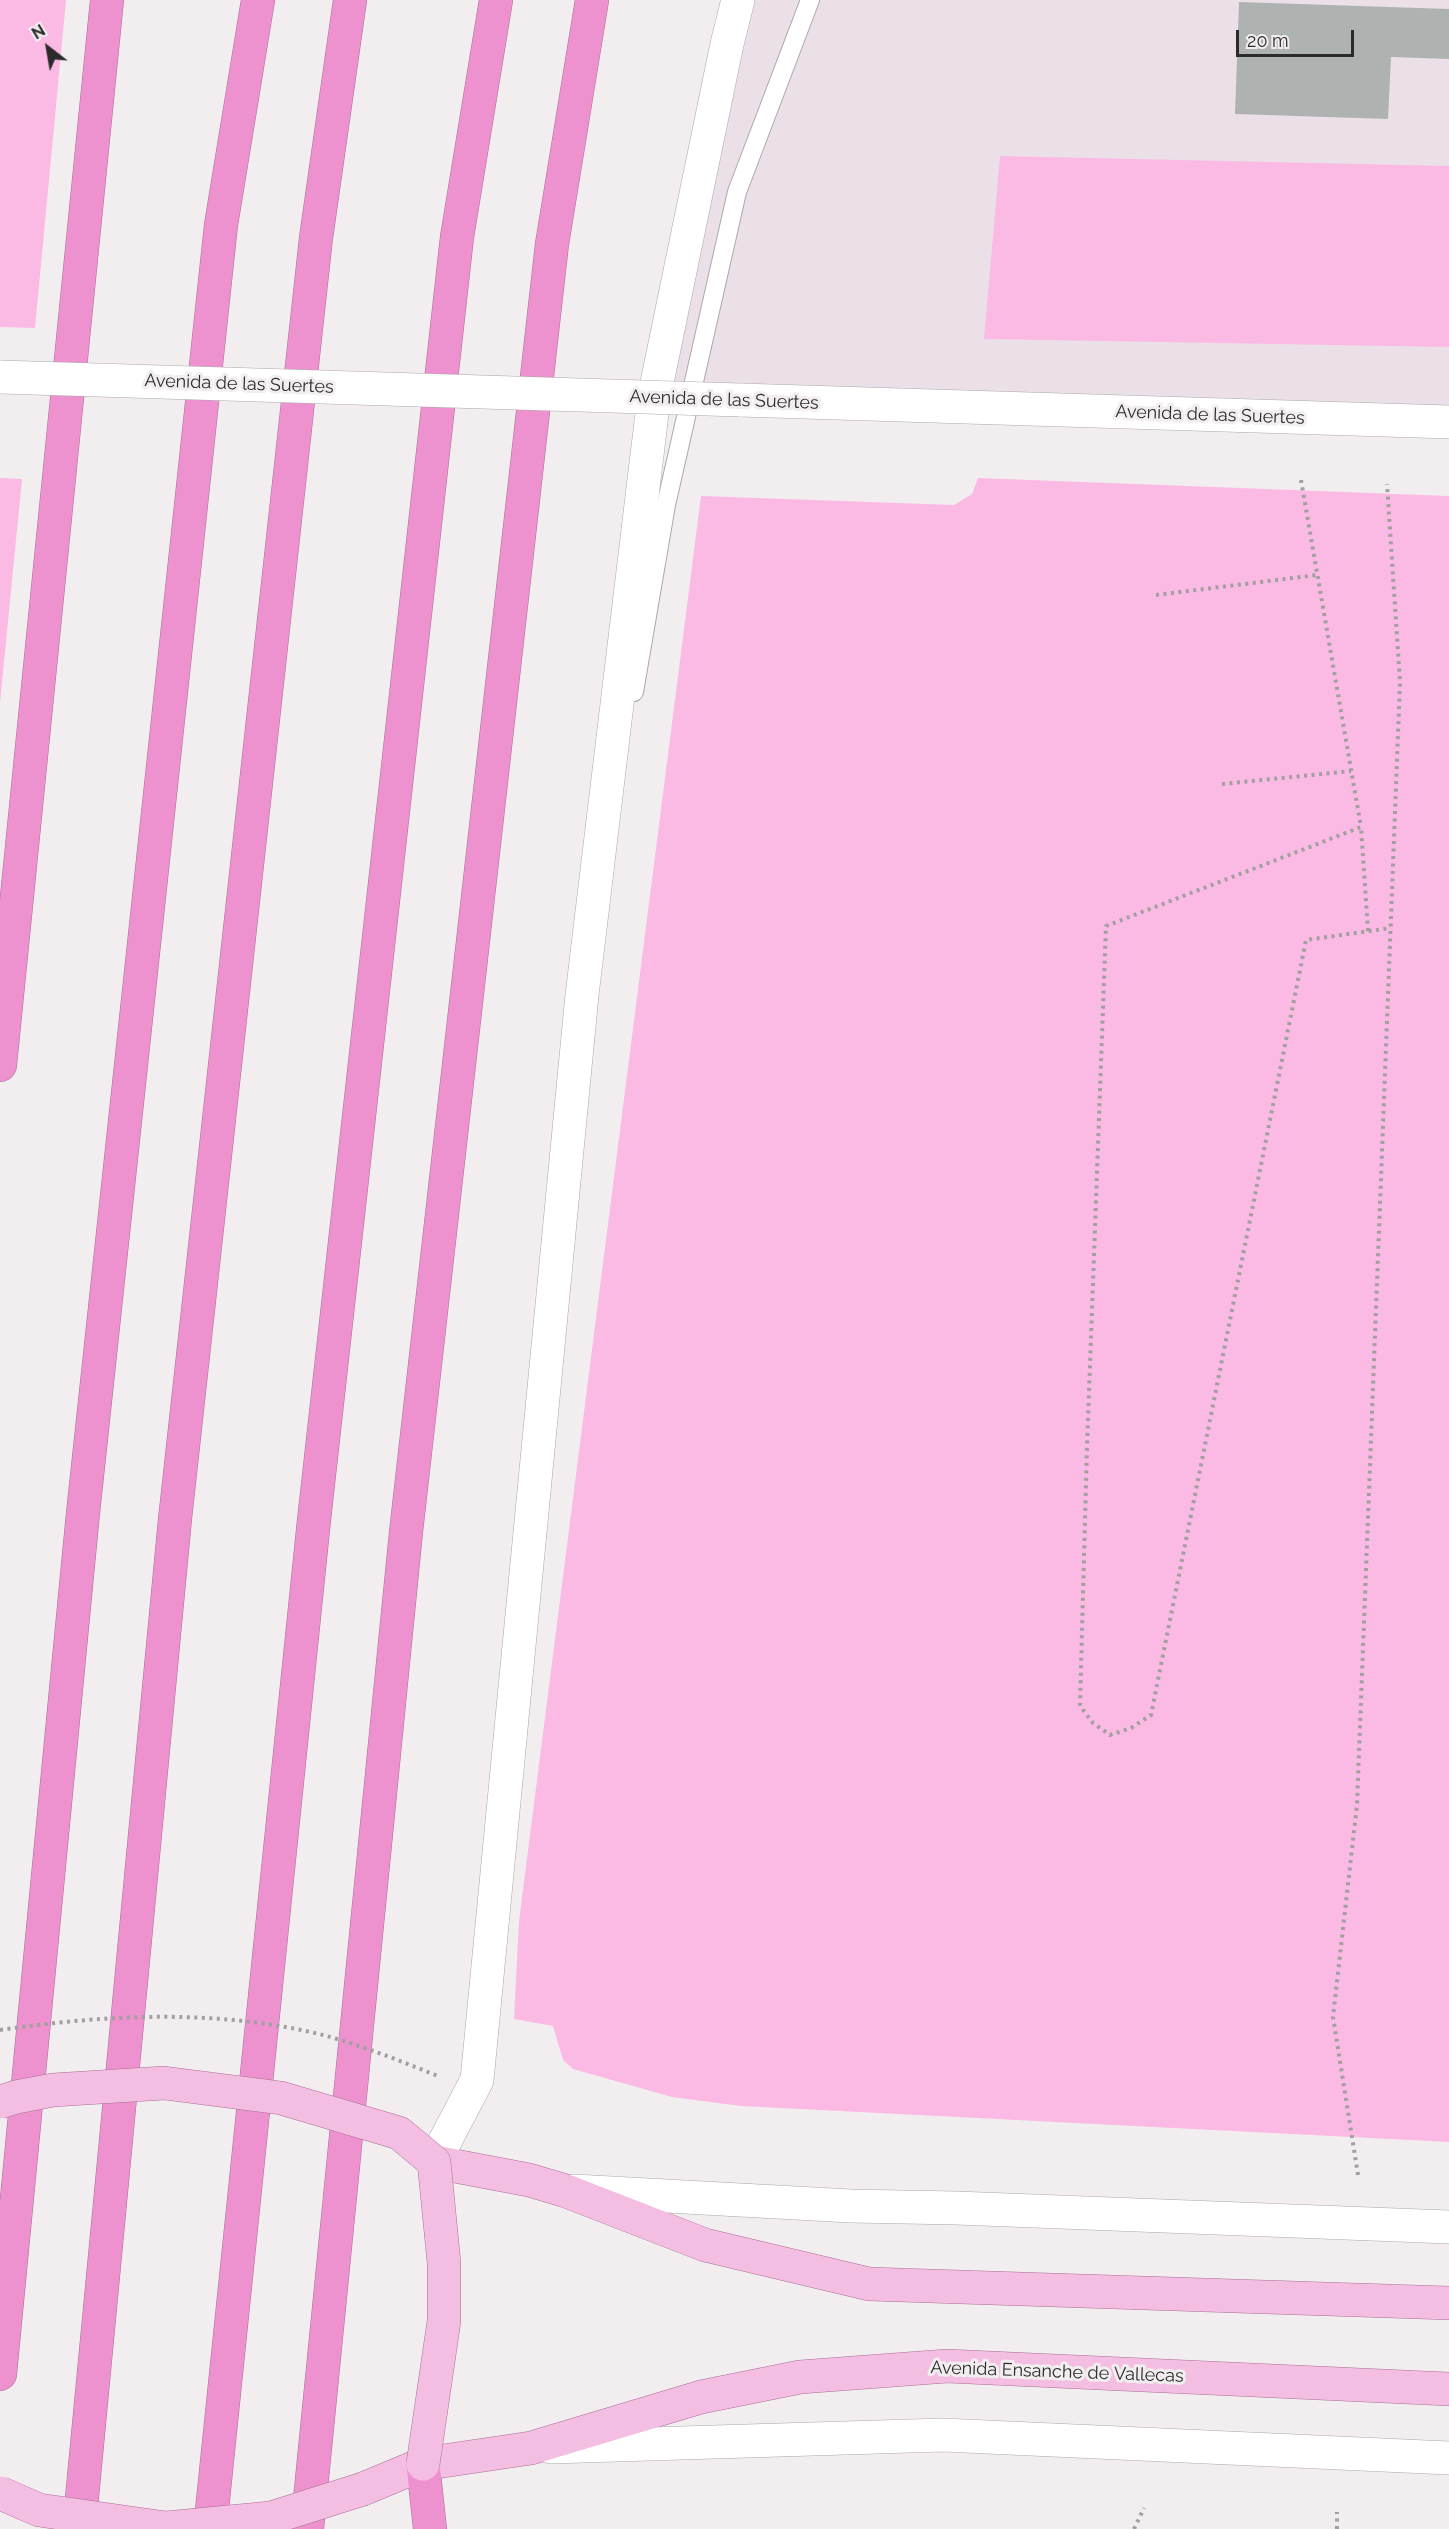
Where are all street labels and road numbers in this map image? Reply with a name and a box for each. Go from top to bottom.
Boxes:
street label: Avenida de las Suertes [144,370,334,398]
street label: Avenida de las Suertes [629,386,819,414]
street label: Avenida de las Suertes [1115,401,1305,429]
street label: Avenida Ensanche de Vallecas [930,2357,1184,2387]

